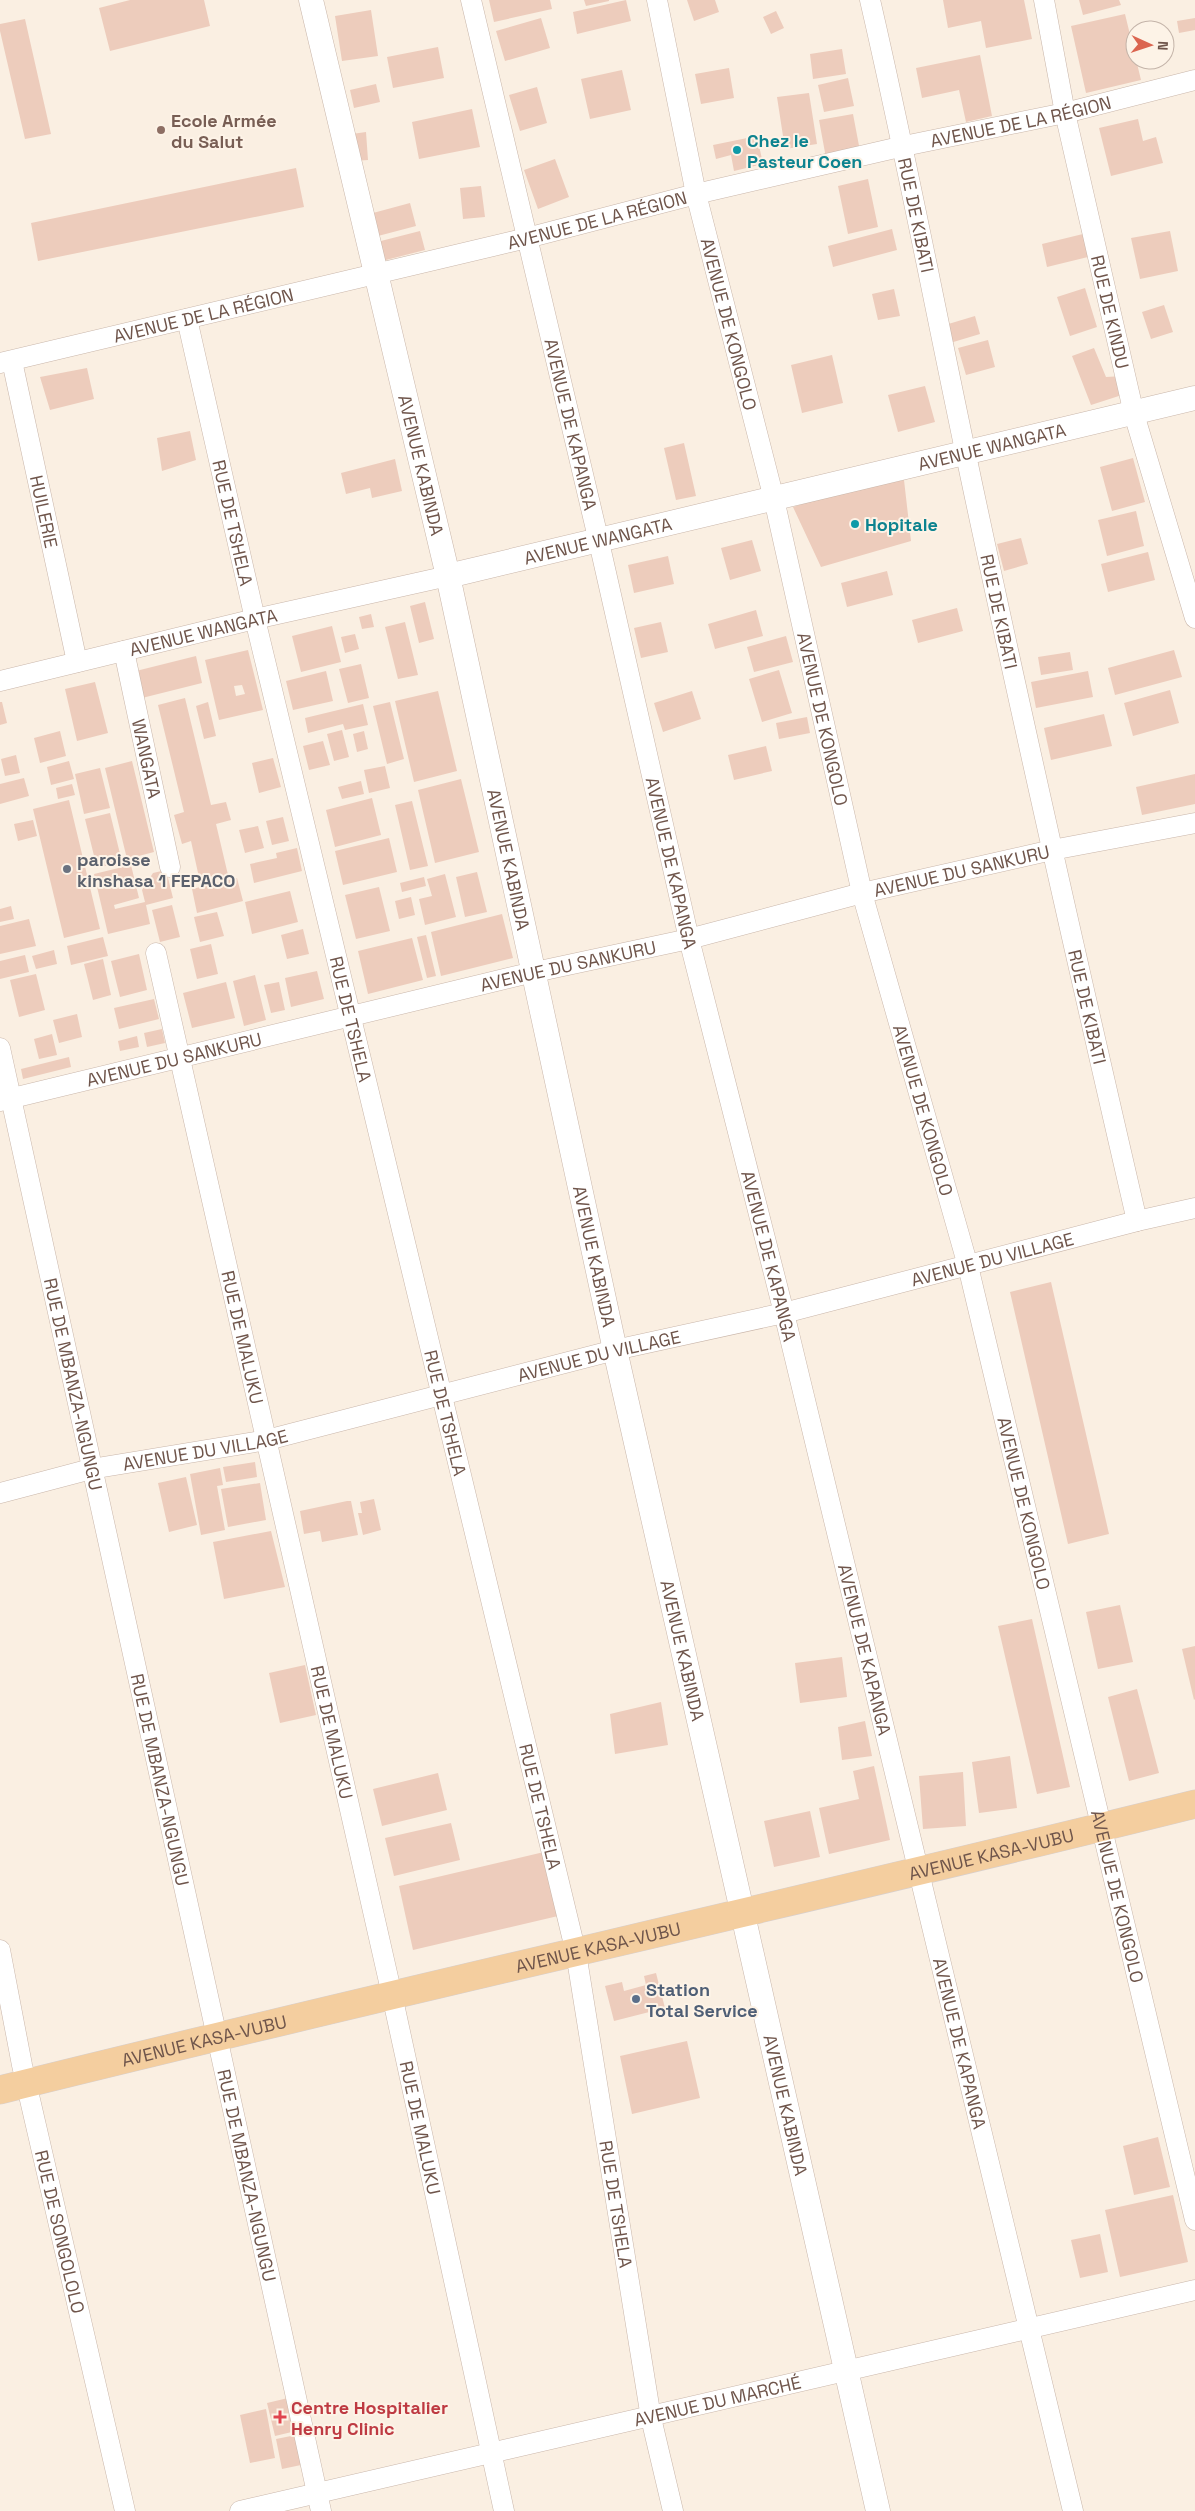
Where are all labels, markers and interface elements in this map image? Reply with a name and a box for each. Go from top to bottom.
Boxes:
north arrow [1125,20,1175,70]
text: N [1154,41,1172,51]
street label: AVENUE DE LA RÉGION [928,90,1114,152]
place label: Ecole Armée du Salut [171,109,277,153]
marker: Ecole Armée du Salut [155,124,167,136]
place label: Chez le Pasteur Coen [747,129,862,173]
marker: Chez le Pasteur Coen [731,144,743,156]
street label: RUE DE KIBATI [893,155,940,275]
street label: AVENUE DE LA RÉGION [505,185,689,254]
street label: AVENUE DE KONGOLO [696,235,762,413]
street label: RUE DE KINDU [1086,253,1135,371]
street label: AVENUE DE LA RÉGION [111,282,296,347]
street label: AVENUE DE KAPANGA [540,336,603,513]
street label: AVENUE KABINDA [394,392,449,538]
street label: AVENUE WANGATA [915,418,1068,475]
street label: RUE DE TSHELA [208,457,259,588]
street label: HUILERIE [25,473,64,550]
street label: AVENUE WANGATA [522,512,674,569]
place label: Hopitale [865,513,938,536]
marker: Hopitale [849,518,861,530]
street label: RUE DE KIBATI [976,552,1023,671]
street label: AVENUE WANGATA [127,603,279,661]
street label: AVENUE DE KONGOLO [793,630,854,808]
street label: WANGATA [127,717,167,801]
street label: AVENUE DE KAPANGA [641,775,703,951]
street label: AVENUE KABINDA [483,787,536,932]
street label: AVENUE DU SANKURU [872,839,1052,901]
place label: paroisse kinshasa 1 FEPACO [77,848,235,892]
marker: paroisse kinshasa 1 FEPACO [61,863,73,875]
street label: AVENUE DU SANKURU [478,935,658,996]
street label: RUE DE KIBATI [1064,947,1112,1066]
street label: RUE DE TSHELA [325,954,377,1084]
street label: AVENUE DE KONGOLO [888,1022,959,1198]
street label: AVENUE DU SANKURU [84,1027,264,1091]
street label: AVENUE DE KAPANGA [737,1168,802,1344]
street label: AVENUE KABINDA [568,1183,621,1329]
street label: AVENUE DU VILLAGE [908,1227,1076,1291]
street label: RUE DE MALUKU [217,1268,269,1406]
street label: RUE DE MBANZA-NGUNGU [39,1276,108,1492]
street label: AVENUE DU VILLAGE [515,1325,683,1386]
street label: RUE DE TSHELA [420,1347,472,1478]
street label: AVENUE DE KONGOLO [993,1414,1056,1592]
street label: AVENUE DU VILLAGE [121,1424,290,1475]
street label: AVENUE DE KAPANGA [833,1561,897,1738]
street label: AVENUE KABINDA [656,1578,710,1723]
street label: RUE DE MALUKU [306,1663,359,1801]
street label: RUE DE MBANZA-NGUNGU [126,1671,195,1888]
street label: RUE DE TSHELA [514,1741,567,1872]
street label: AVENUE DE KONGOLO [1086,1807,1150,1985]
street label: AVENUE KASA-VUBU [906,1823,1076,1885]
street label: AVENUE KASA-VUBU [513,1916,683,1977]
street label: AVENUE DE KAPANGA [928,1955,992,2131]
place label: Station Total Service [646,1978,758,2022]
marker: Station Total Service [630,1993,642,2005]
street label: AVENUE KASA-VUBU [119,2009,289,2071]
street label: AVENUE KABINDA [759,2032,813,2178]
street label: RUE DE MALUKU [395,2058,446,2197]
street label: RUE DE MBANZA-NGUNGU [213,2067,282,2284]
street label: RUE DE TSHELA [595,2139,638,2269]
street label: RUE DE SONGOLOLO [30,2148,90,2315]
street label: AVENUE DU MARCHÉ [632,2370,803,2431]
place label: Centre Hospitalier Henry Clinic [291,2396,448,2440]
marker: Centre Hospitalier Henry Clinic [273,2410,287,2424]

